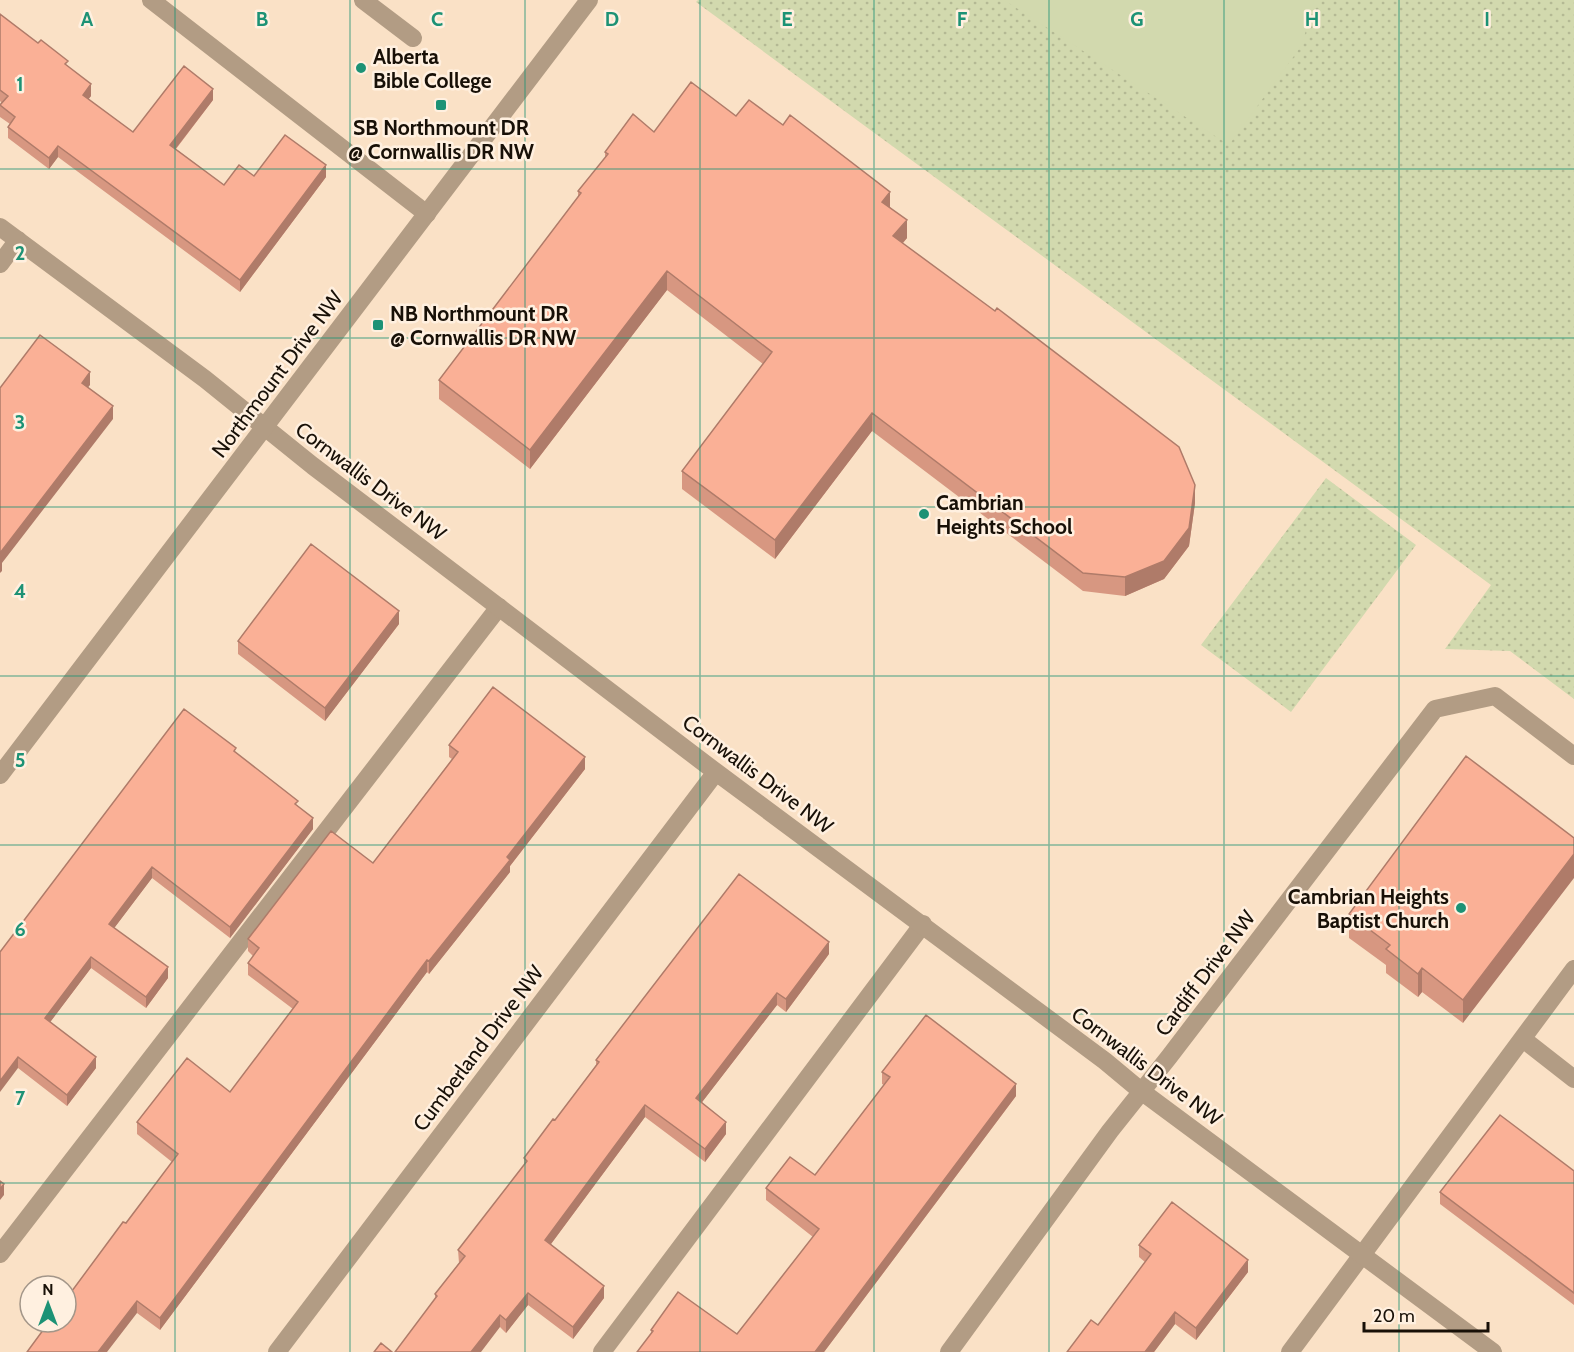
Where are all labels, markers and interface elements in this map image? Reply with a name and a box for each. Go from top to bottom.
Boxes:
text: A [81,7,94,31]
text: B [256,7,268,31]
text: C [431,7,443,31]
text: D [605,7,619,31]
text: E [781,7,793,31]
text: F [957,7,968,31]
text: G [1130,7,1144,31]
text: H [1305,7,1319,31]
text: I [1484,7,1490,31]
place label: Alberta Bible College [373,44,492,93]
marker: Alberta Bible College [354,61,368,75]
text: 1 [16,72,24,96]
marker: SB Northmount DR @ Cornwallis DR NW [434,98,448,112]
place label: SB Northmount DR @ Cornwallis DR NW [348,115,535,164]
text: 2 [15,241,25,265]
street label: Northmount Drive NW [206,286,348,462]
place label: NB Northmount DR @ Cornwallis DR NW [390,301,577,350]
marker: NB Northmount DR @ Cornwallis DR NW [371,318,385,332]
text: 3 [15,410,25,434]
street label: Cornwallis Drive NW [291,416,451,546]
place label: Cambrian Heights School [936,490,1073,539]
marker: Cambrian Heights School [917,507,931,521]
text: 4 [14,579,26,603]
street label: Cornwallis Drive NW [678,709,838,839]
text: 5 [15,748,25,772]
place label: Cambrian Heights Baptist Church [1288,884,1449,933]
marker: Cambrian Heights Baptist Church [1454,901,1468,915]
street label: Cardiff Drive NW [1150,905,1260,1041]
text: 6 [14,917,26,941]
street label: Cumberland Drive NW [408,960,548,1136]
street label: Cornwallis Drive NW [1067,1001,1227,1131]
text: 7 [15,1086,26,1110]
north arrow [18,1274,78,1334]
text: N [42,1280,54,1299]
scale bar [1364,1295,1488,1333]
text: 20 m [1373,1305,1415,1327]

